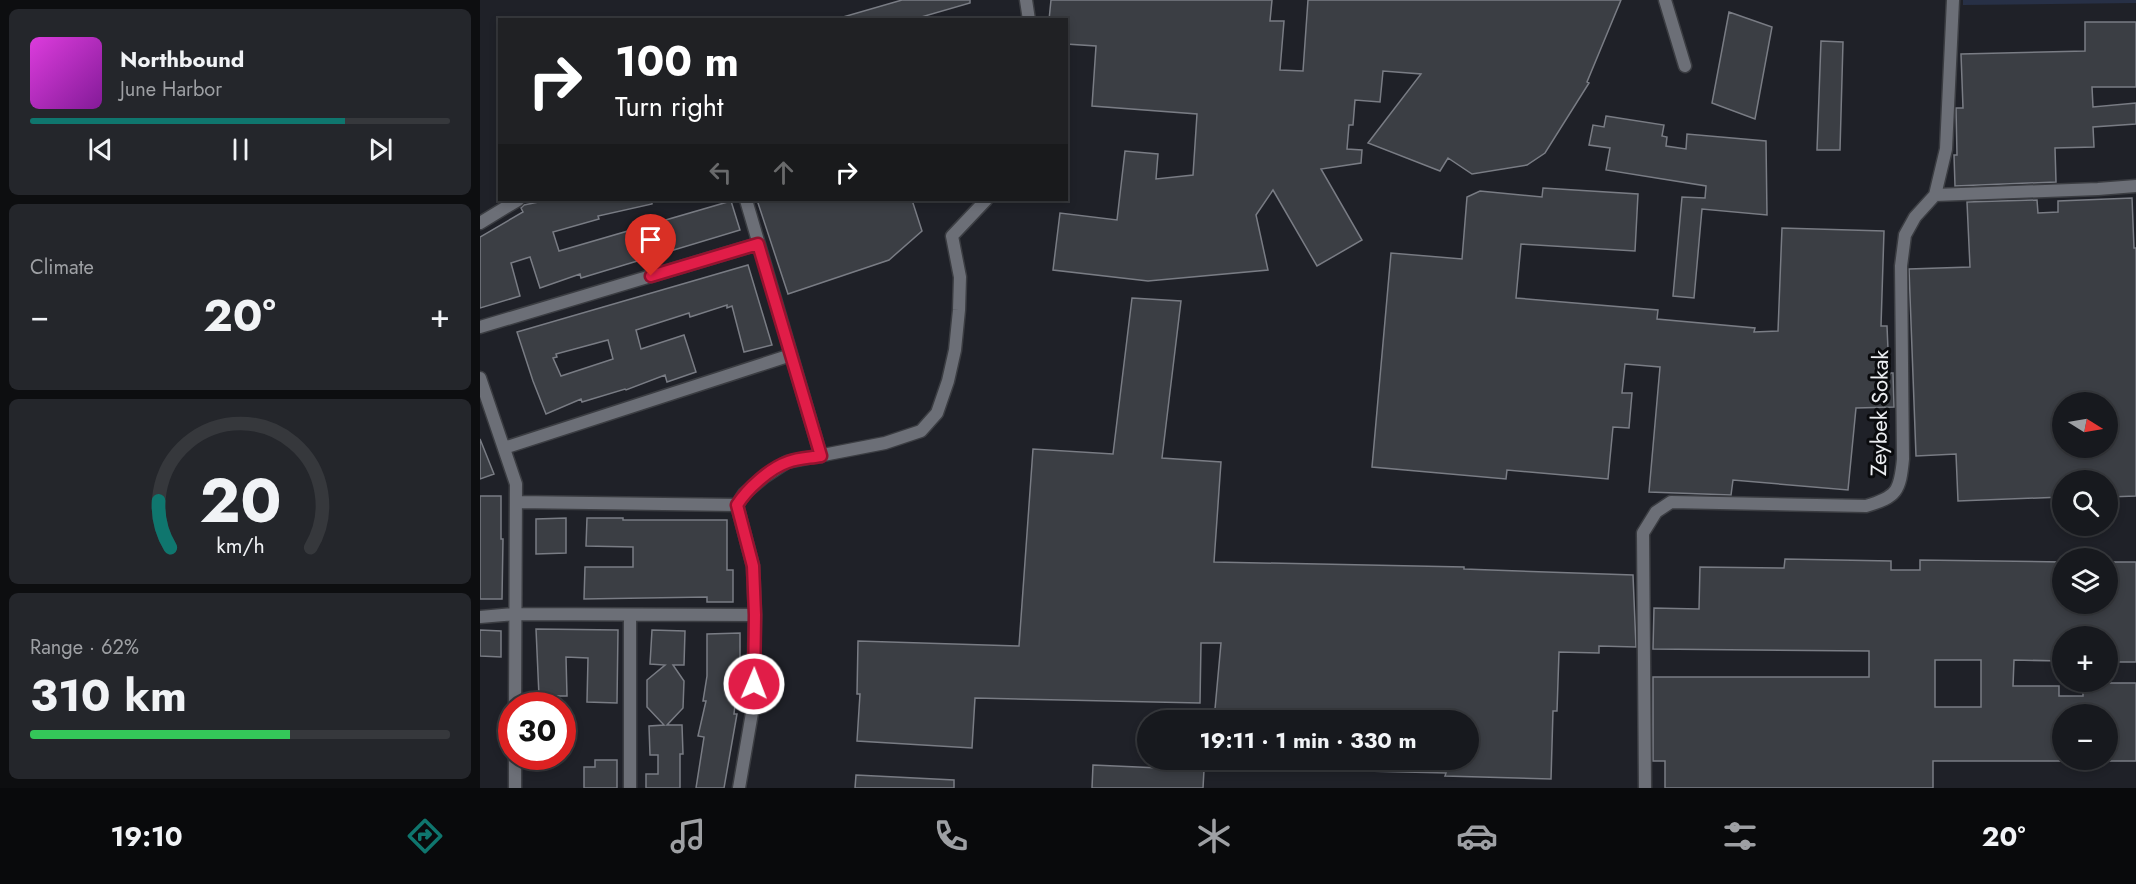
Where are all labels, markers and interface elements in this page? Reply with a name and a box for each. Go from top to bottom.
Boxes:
text: 100 m [615,31,739,92]
icon: right [516,42,594,120]
text: Northbound [120,43,244,75]
text: June Harbor [120,75,222,104]
text: Turn right [615,87,723,126]
icon: previous [84,133,117,166]
icon: pause [224,133,257,166]
icon: next [364,133,397,166]
icon: left [704,156,737,189]
icon: ahead [767,156,800,189]
icon: right [830,156,863,189]
pin [625,214,676,276]
icon: arrive [634,223,667,256]
text: Climate [30,253,94,282]
text: 20° [203,283,276,348]
text: − [30,292,49,339]
text: + [430,292,450,339]
street label: Zeybek Sokak [1862,349,1896,476]
north arrow [2052,392,2118,458]
map controls [2052,392,2118,770]
text: 20 [199,456,281,546]
button: search [2052,470,2118,536]
text: km/h [216,531,264,562]
button: layers [2052,548,2118,614]
button: + [2052,626,2118,692]
text: Range · 62% [30,633,139,662]
position arrow [722,652,786,716]
text: 310 km [30,663,187,728]
speed limit sign: 30 [498,692,576,770]
button: − [2052,704,2118,770]
text: 19:11 · 1 min · 330 m [1199,724,1417,756]
icon: directions [404,815,446,857]
icon: music [667,815,709,857]
icon: phone [930,815,972,857]
icon: climate [1193,815,1235,857]
icon: car [1456,815,1498,857]
icon: filters [1719,815,1761,857]
text: 19:10 [111,817,183,856]
text: 20° [1982,817,2025,856]

